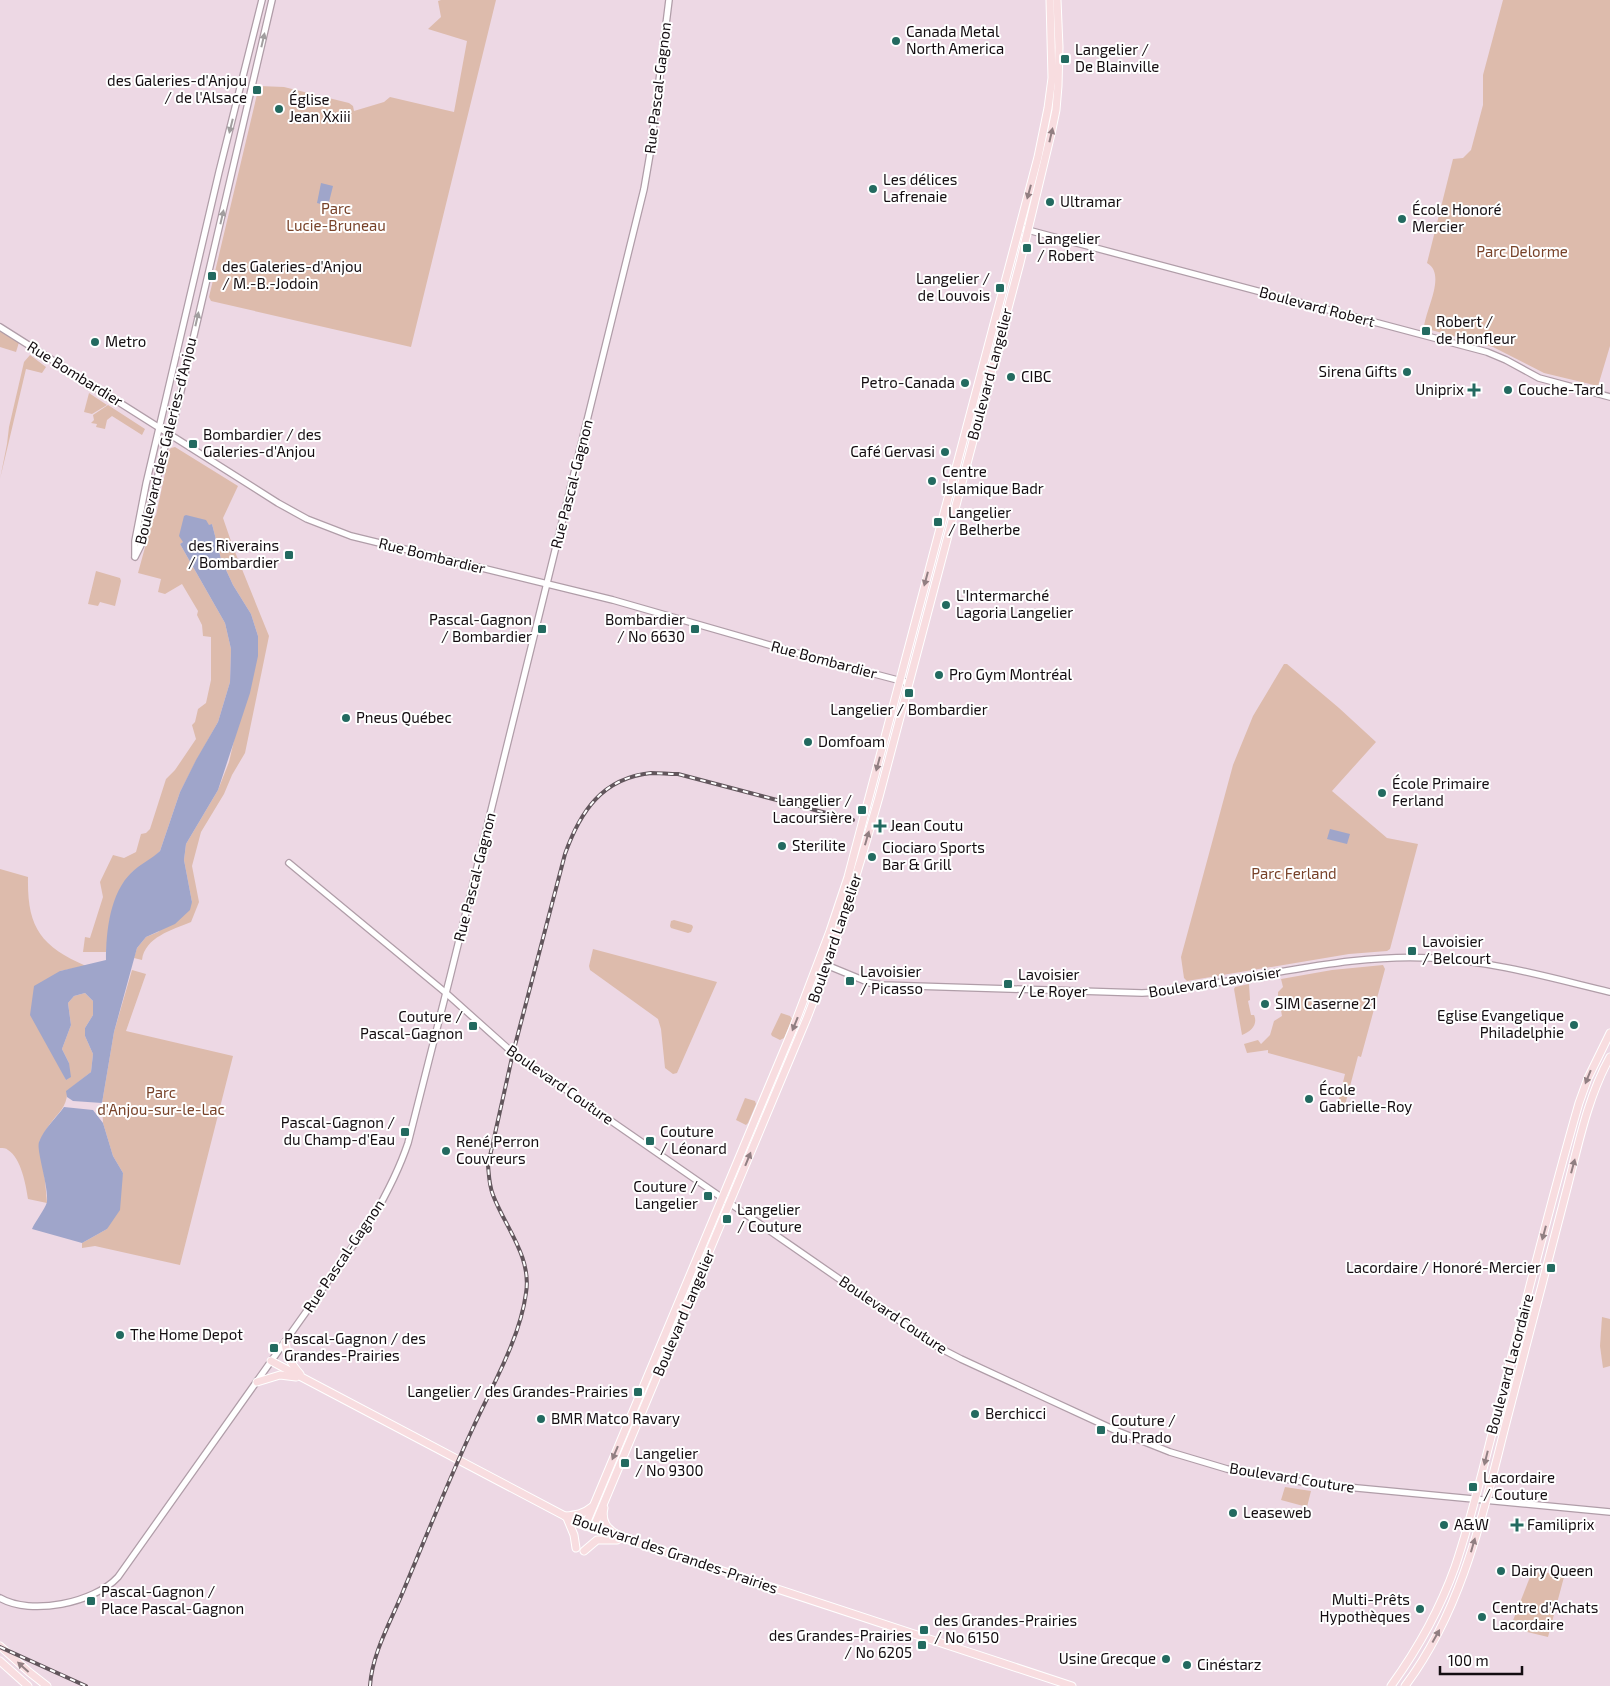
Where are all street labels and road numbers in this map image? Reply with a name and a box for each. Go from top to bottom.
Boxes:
street label: Rue Pascal-Gagnon [640,21,674,155]
street label: Boulevard Robert [1258,282,1377,330]
street label: Boulevard Langelier [963,306,1015,442]
street label: Boulevard des Galeries-d'Anjou [131,335,200,546]
street label: Rue Bombardier [24,337,127,410]
street label: Rue Pascal-Gagnon [546,417,596,550]
street label: Rue Bombardier [377,533,487,577]
street label: Rue Bombardier [769,636,879,682]
street label: Rue Pascal-Gagnon [449,810,499,943]
street label: Boulevard Langelier [803,870,865,1005]
street label: Boulevard Lavoisier [1147,962,1283,1000]
street label: Boulevard Couture [504,1041,618,1128]
street label: Rue Pascal-Gagnon [299,1196,388,1315]
street label: Boulevard Langelier [648,1246,718,1379]
street label: Boulevard Couture [836,1271,951,1357]
street label: Boulevard Lacordaire [1482,1292,1536,1436]
street label: Boulevard Couture [1228,1458,1356,1496]
street label: Boulevard des Grandes-Prairies [570,1509,780,1597]

